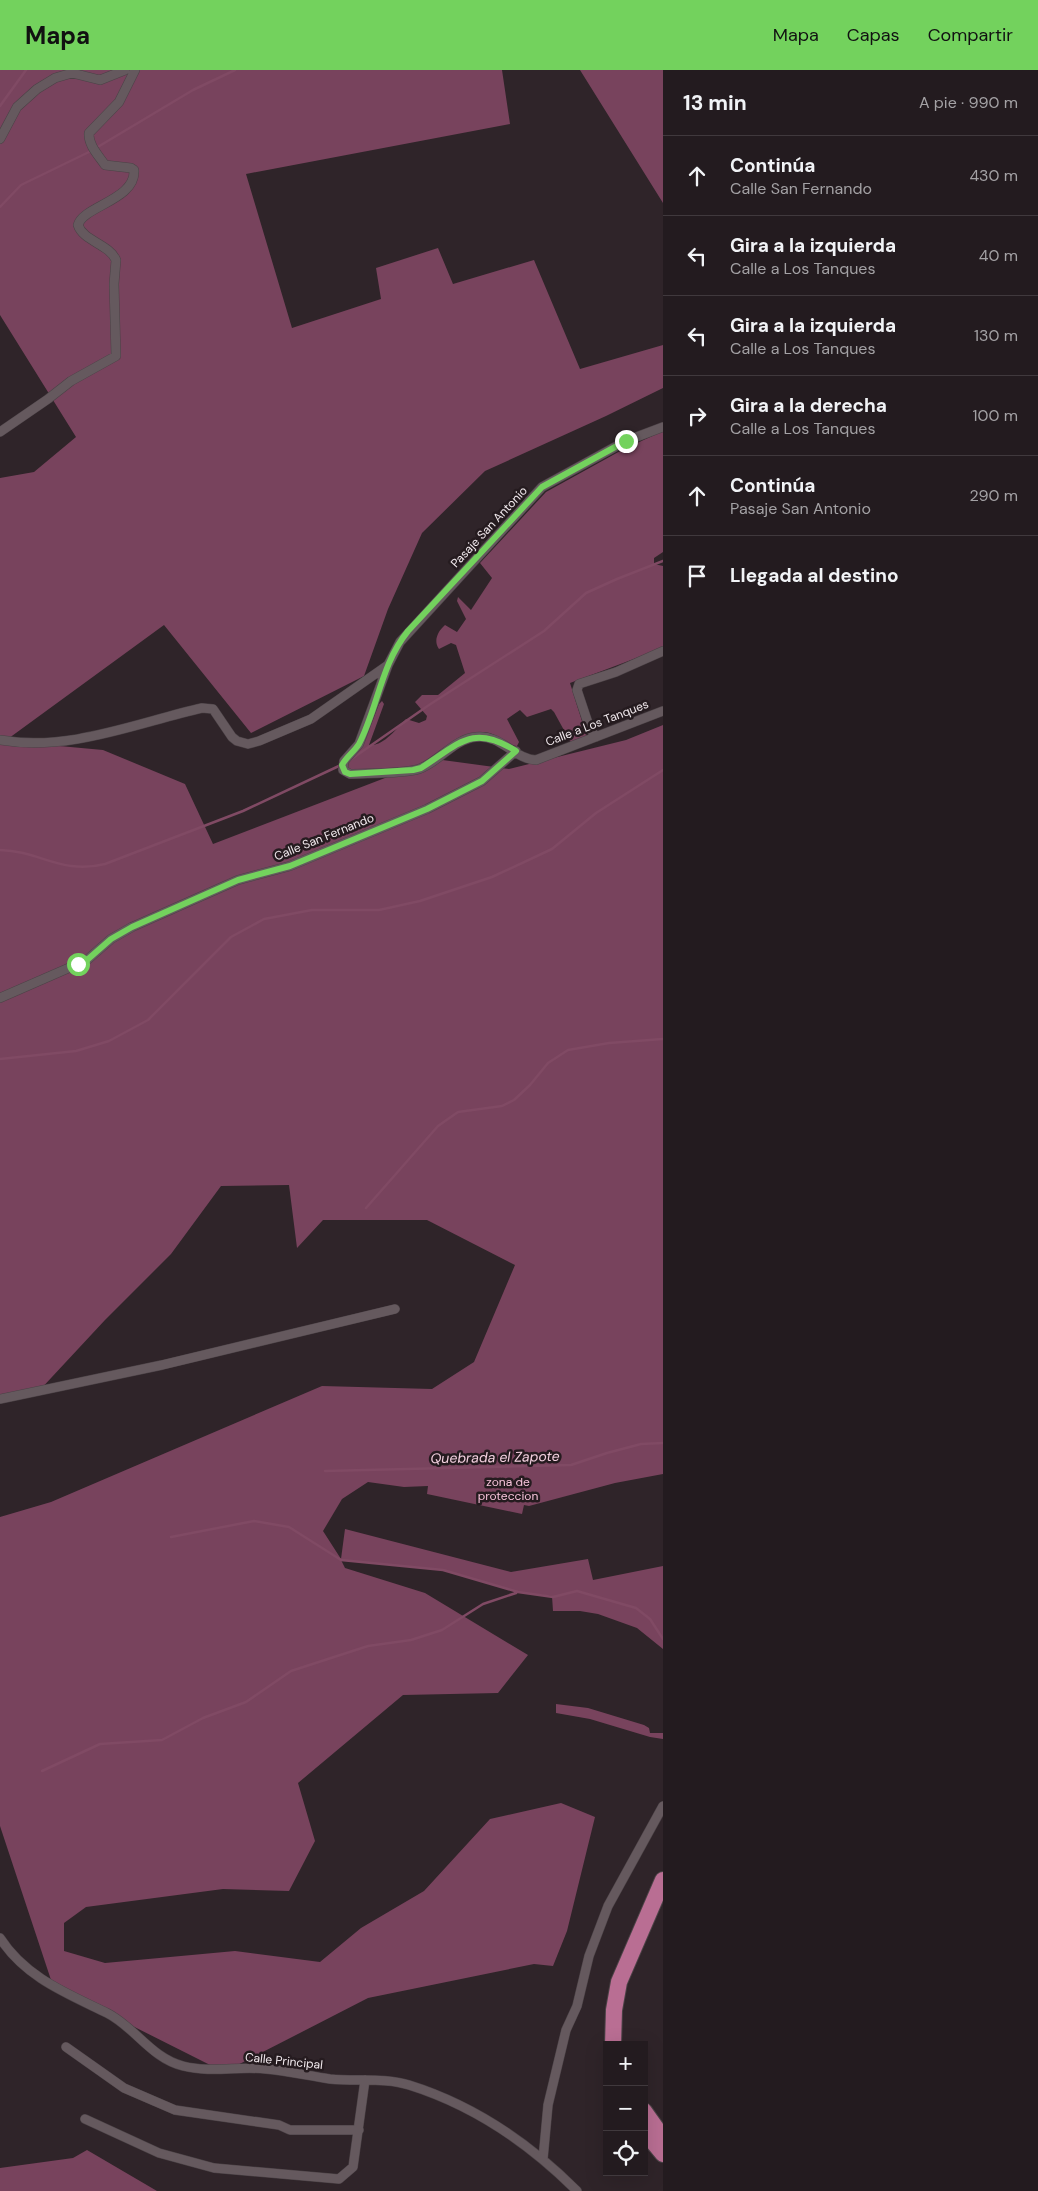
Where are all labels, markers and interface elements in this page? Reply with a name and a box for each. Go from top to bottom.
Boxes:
text: Mapa [25,20,90,51]
text: Mapa [773,23,819,47]
text: Capas [847,23,900,47]
text: Compartir [928,23,1013,47]
text: 13 min [683,89,747,117]
text: A pie · 990 m [919,92,1018,113]
text: Continúa [730,153,815,178]
icon: ahead [683,162,711,190]
text: 430 m [969,165,1018,186]
text: Calle San Fernando [730,178,872,199]
text: Gira a la izquierda [730,233,896,258]
icon: left [683,242,711,270]
text: 40 m [979,245,1018,266]
text: Calle a Los Tanques [730,258,876,279]
text: Gira a la izquierda [730,313,896,338]
icon: left [683,322,711,350]
text: 130 m [974,325,1018,346]
text: Calle a Los Tanques [730,338,876,359]
text: Gira a la derecha [730,393,887,418]
icon: right [683,402,711,430]
text: 100 m [973,405,1018,426]
text: Calle a Los Tanques [730,418,876,439]
route end [615,430,638,453]
text: Continúa [730,473,815,498]
icon: ahead [683,482,711,510]
street label: Pasaje San Antonio [447,483,531,571]
text: 290 m [969,485,1018,506]
text: Pasaje San Antonio [730,498,871,519]
icon: arrive [683,562,711,590]
text: Llegada al destino [730,563,899,588]
street label: Calle a Los Tanques [543,696,651,750]
street label: Calle San Fernando [272,810,376,864]
route start [67,953,90,976]
water label: Quebrada el Zapote [430,1447,560,1467]
park label: zona de proteccion [478,1474,538,1504]
map controls [603,2041,648,2176]
button: + [603,2041,648,2086]
street label: Calle Principal [244,2049,324,2073]
button: − [603,2086,648,2131]
button: locate [603,2131,648,2176]

